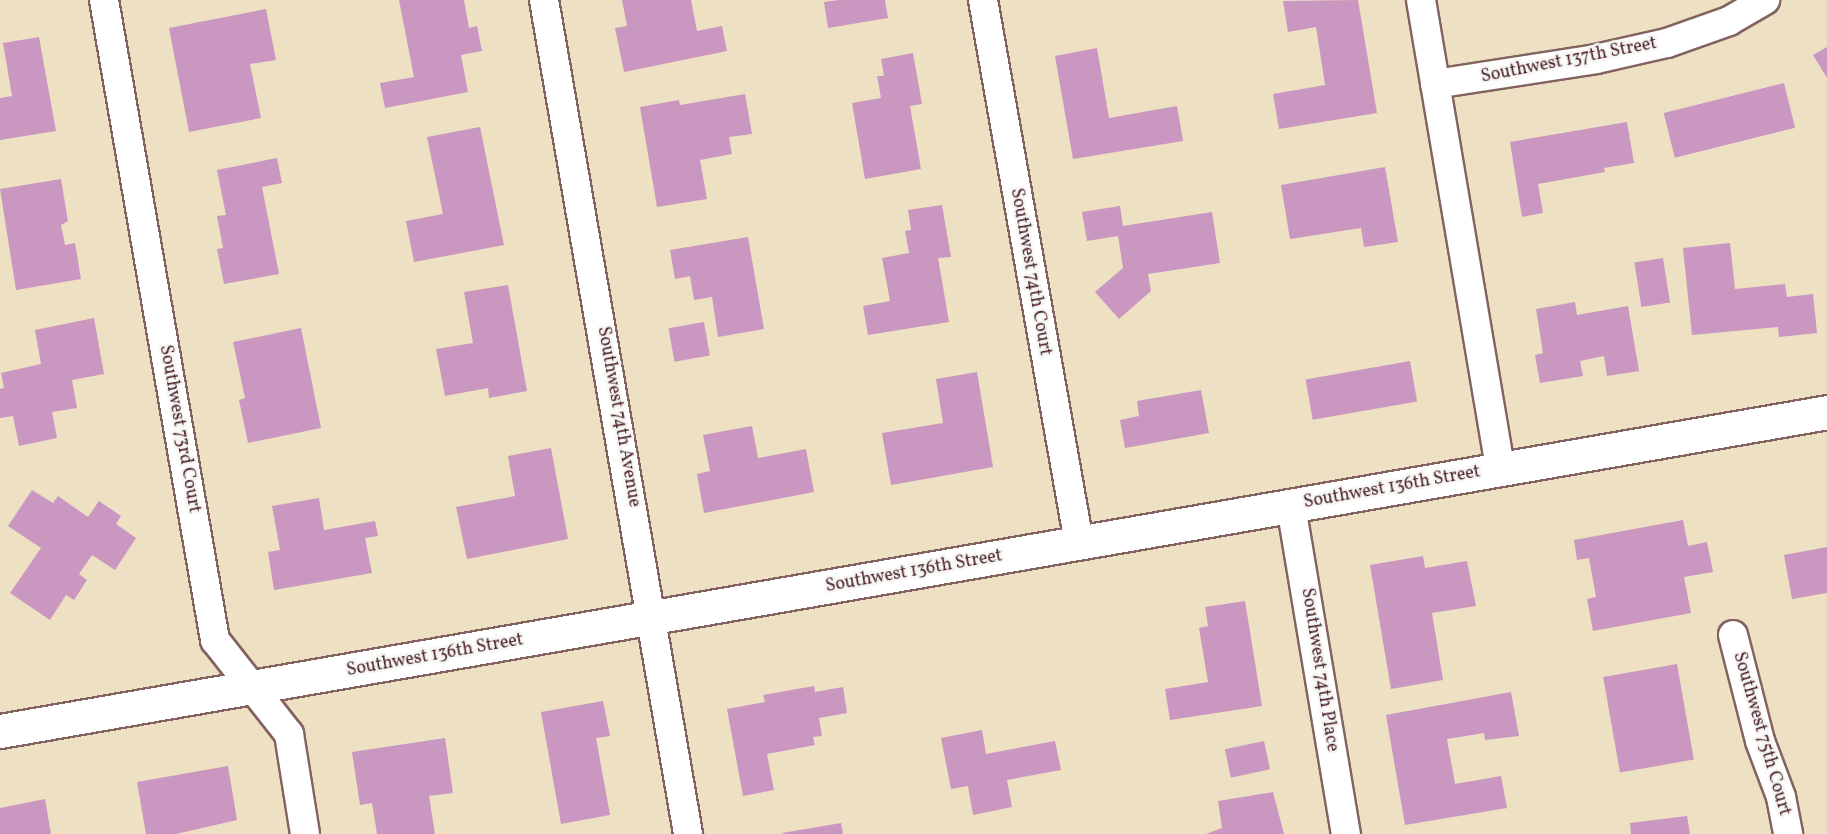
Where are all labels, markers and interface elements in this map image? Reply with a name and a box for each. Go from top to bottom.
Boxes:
street label: Southwest 137th Street [1479,33,1659,89]
street label: Southwest 74th Court [1005,187,1055,357]
street label: Southwest 74th Avenue [591,325,645,509]
street label: Southwest 73rd Court [154,343,204,515]
street label: Southwest 136th Street [1302,462,1482,514]
street label: Southwest 136th Street [824,546,1004,598]
street label: Southwest 74th Place [1295,587,1343,753]
street label: Southwest 136th Street [345,630,525,682]
street label: Southwest 75th Court [1727,650,1795,818]

